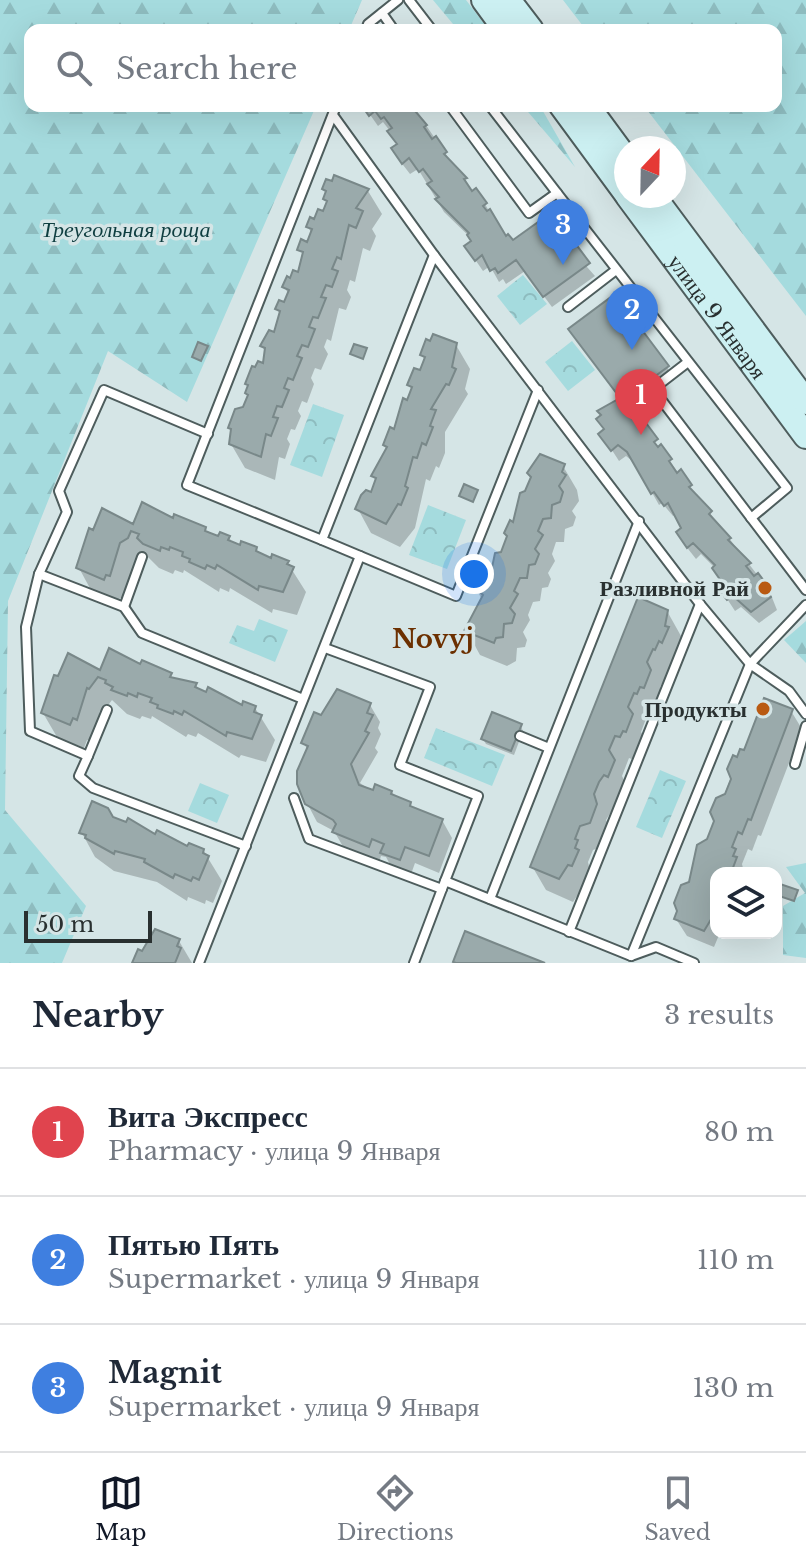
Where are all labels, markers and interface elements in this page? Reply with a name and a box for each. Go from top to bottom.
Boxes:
search box [24,24,782,112]
icon: search [52,46,96,90]
text: Search here [116,50,297,87]
north arrow [614,136,686,208]
pin: 3 [537,199,589,265]
park label: Треугольная роща [41,216,211,243]
street label: улица 9 Января [662,249,772,384]
pin: 2 [606,284,658,350]
pin: 1 [615,369,667,435]
your location [454,554,494,594]
place label: Разливной Рай [600,575,749,602]
marker: Разливной Рай [756,579,774,597]
district label: Novyj [392,623,474,655]
place label: Продукты [644,696,747,723]
marker: Продукты [754,700,772,718]
map controls [710,867,782,939]
button: layers [710,867,782,939]
scale bar [24,907,152,943]
text: 50 m [36,911,94,938]
text: Nearby [32,994,164,1036]
text: 3 results [664,999,774,1031]
text: Вита Экспресс [108,1098,308,1135]
text: 1 [52,1116,64,1148]
text: 80 m [704,1116,774,1148]
text: Pharmacy · улица 9 Января [108,1135,441,1167]
text: Пятью Пять [108,1226,279,1263]
text: 2 [50,1244,66,1276]
text: 110 m [697,1244,774,1276]
text: Supermarket · улица 9 Января [108,1263,480,1295]
text: Magnit [108,1354,222,1391]
text: 3 [50,1372,66,1404]
text: 130 m [692,1372,774,1404]
text: Supermarket · улица 9 Января [108,1391,480,1423]
tab: Map [95,1471,146,1546]
tab: Directions [337,1471,454,1546]
tab: Saved [644,1471,711,1546]

